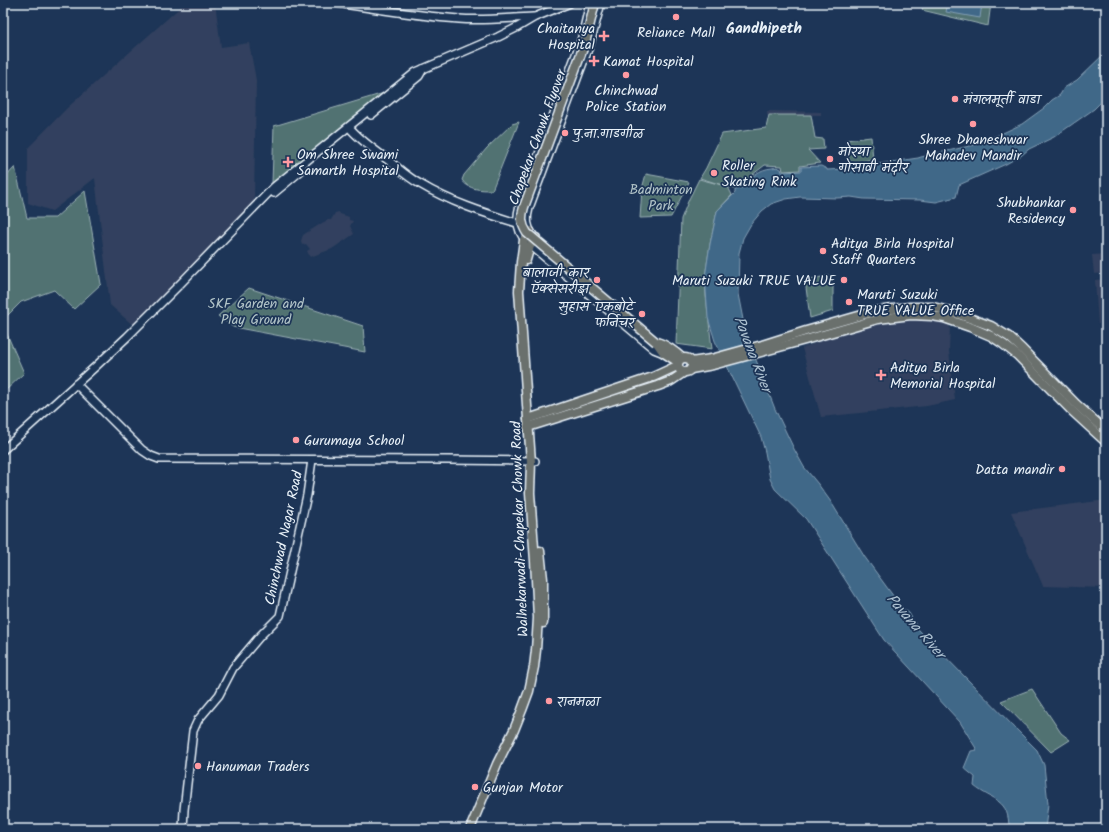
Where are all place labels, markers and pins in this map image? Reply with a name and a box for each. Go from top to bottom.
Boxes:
marker: Reliance Mall [671,12,681,22]
place label: Chaitanya Hospital [537,18,596,56]
place label: Reliance Mall [637,22,716,44]
marker: Chaitanya Hospital [598,30,610,42]
place label: Kamat Hospital [603,51,694,73]
marker: Kamat Hospital [588,55,600,67]
marker: Chinchwad Police Station [621,70,631,80]
place label: Chinchwad Police Station [586,80,666,118]
place label: मंगलमूर्ती वाडा [963,89,1043,111]
marker: मंगलमूर्ती वाडा [950,94,960,104]
marker: Shree Dhaneshwar Mahadev Mandir [968,119,978,129]
place label: पु.ना.गाडगीळ [571,123,645,145]
marker: पु.ना.गाडगीळ [560,128,570,138]
place label: Shree Dhaneshwar Mahadev Mandir [919,129,1029,167]
place label: मोरया गोसावी मंदीर [838,141,911,179]
place label: Om Shree Swami Samarth Hospital [297,144,400,182]
marker: मोरया गोसावी मंदीर [825,154,835,164]
place label: Roller Skating Rink [722,155,797,193]
marker: Om Shree Swami Samarth Hospital [282,156,294,168]
marker: Roller Skating Rink [709,168,719,178]
place label: Shubhankar Residency [997,192,1066,230]
marker: Shubhankar Residency [1068,205,1078,215]
place label: Aditya Birla Hospital Staff Quarters [831,233,954,271]
marker: Aditya Birla Hospital Staff Quarters [818,246,828,256]
place label: बालाजी कार ऍक्सेसरीझ [522,262,592,300]
place label: Maruti Suzuki TRUE VALUE [672,270,837,292]
marker: बालाजी कार ऍक्सेसरीझ [592,275,602,285]
marker: Maruti Suzuki TRUE VALUE [839,275,849,285]
place label: Maruti Suzuki TRUE VALUE Office [857,284,975,322]
place label: सुहास एकबोटे फर्निचर [558,296,637,334]
marker: Maruti Suzuki TRUE VALUE Office [844,297,854,307]
marker: सुहास एकबोटे फर्निचर [637,309,647,319]
place label: Aditya Birla Memorial Hospital [890,357,996,395]
marker: Aditya Birla Memorial Hospital [875,369,887,381]
place label: Gurumaya School [304,430,405,452]
marker: Gurumaya School [291,435,301,445]
place label: Datta mandir [975,459,1055,481]
marker: Datta mandir [1057,464,1067,474]
place label: रानमळा [557,691,603,713]
marker: रानमळा [544,696,554,706]
place label: Hanuman Traders [206,756,310,778]
marker: Hanuman Traders [193,761,203,771]
place label: Gunjan Motor [483,777,564,799]
marker: Gunjan Motor [470,782,480,792]

